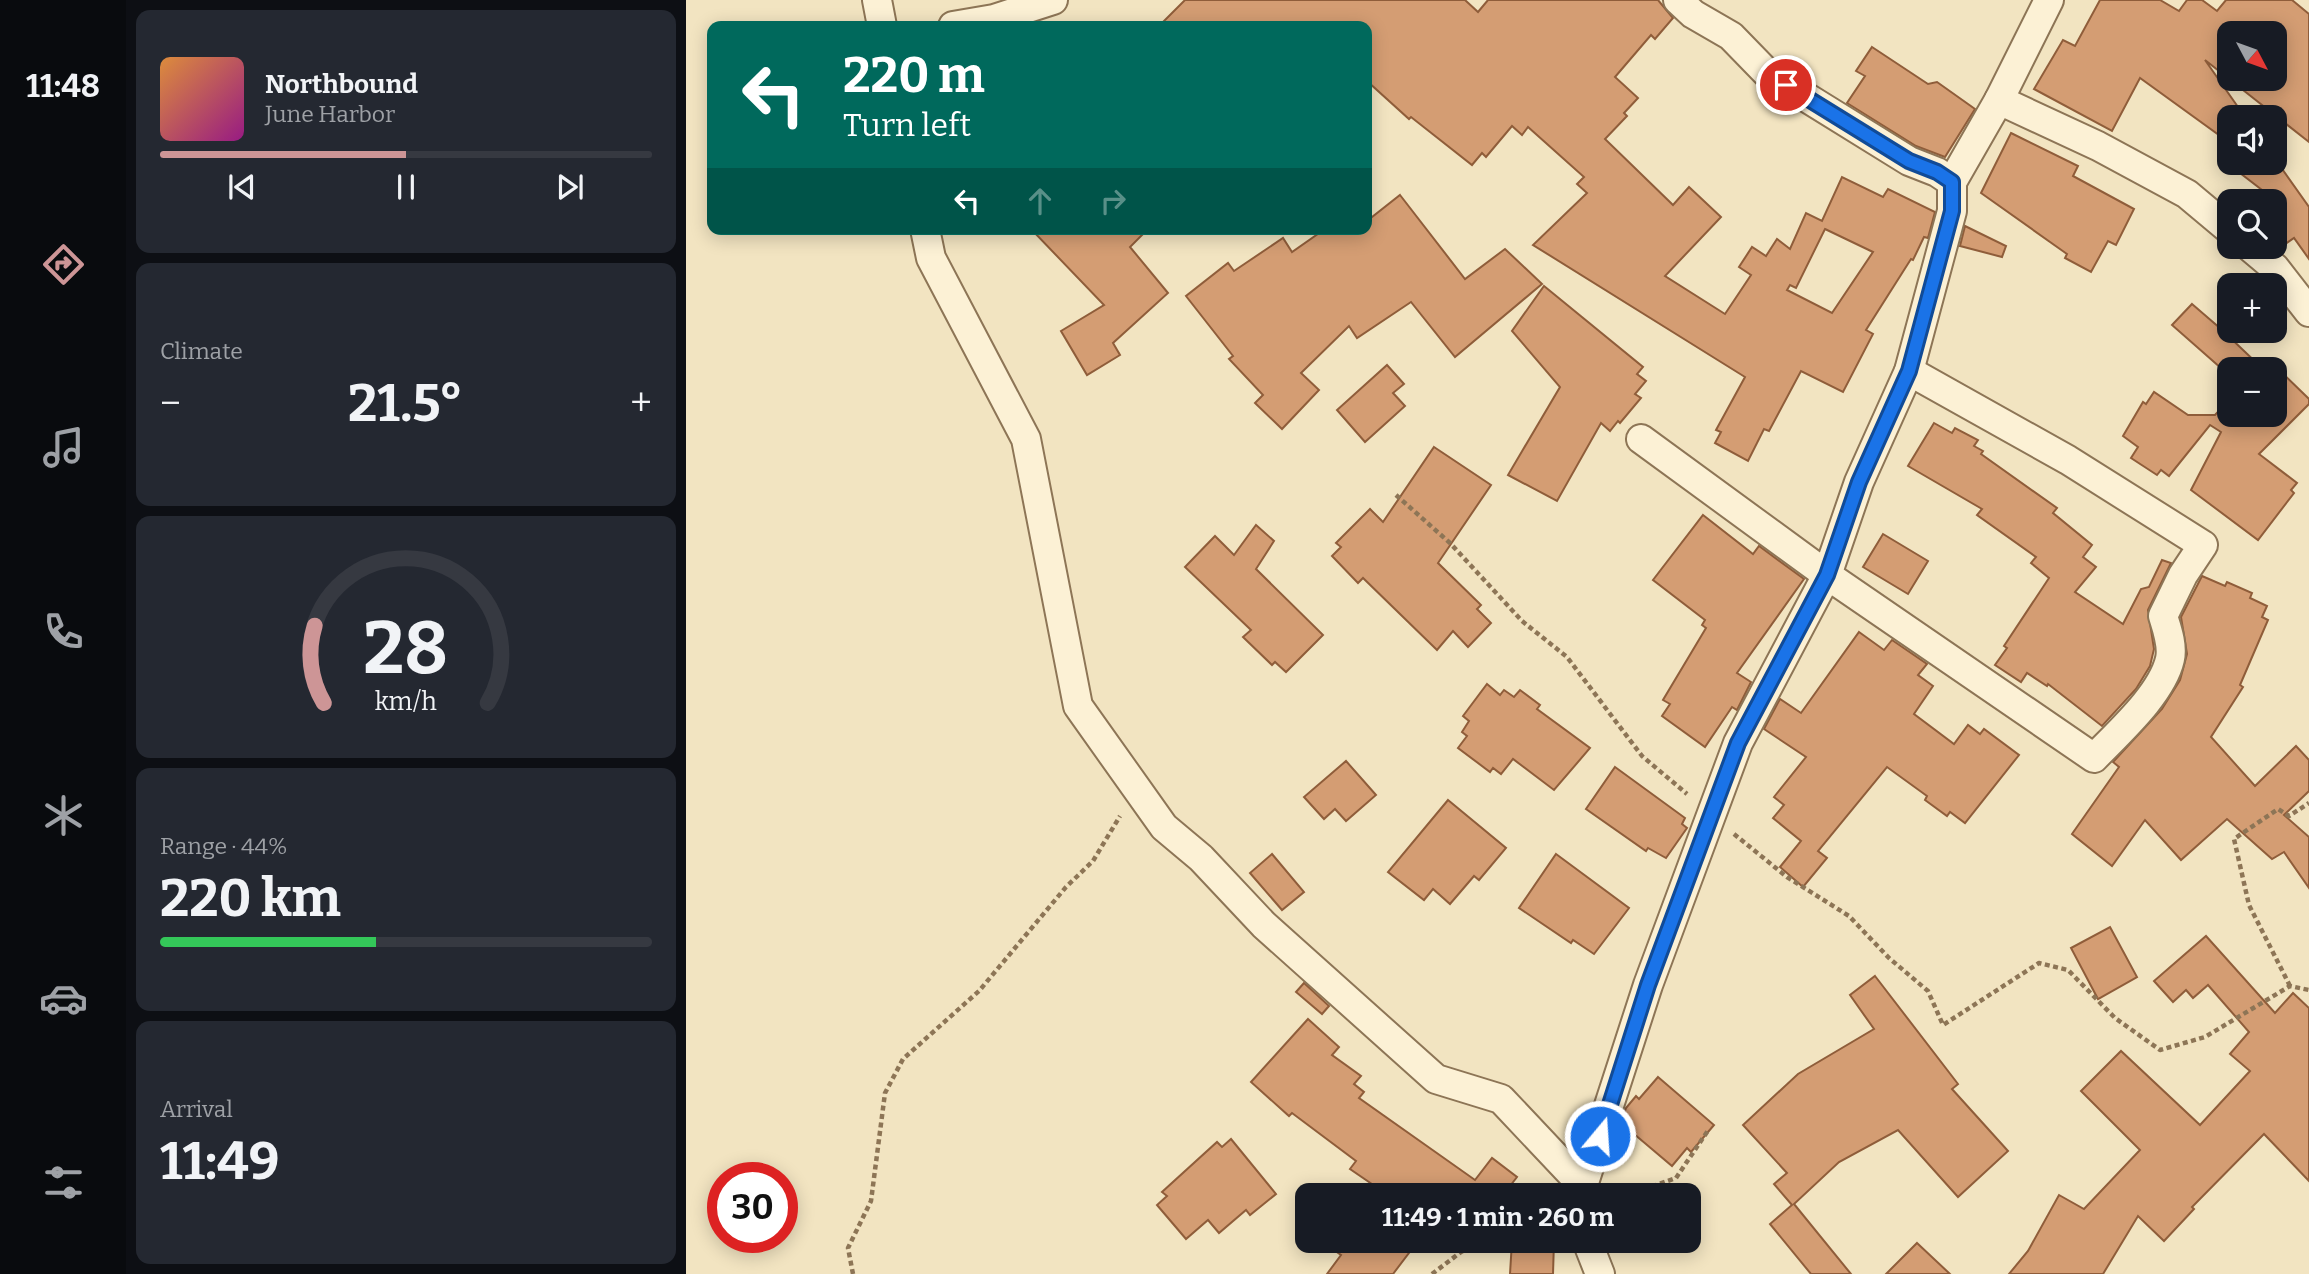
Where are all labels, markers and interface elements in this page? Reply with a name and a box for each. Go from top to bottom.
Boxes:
north arrow [2217,21,2287,91]
map controls [2217,21,2287,427]
text: 220 m [843,46,985,105]
icon: left [728,49,819,140]
pin [1756,55,1816,115]
icon: arrive [1767,66,1805,104]
text: 11:48 [26,67,100,105]
text: Northbound [265,69,418,100]
text: June Harbor [265,100,395,128]
button: sound [2217,105,2287,175]
text: Turn left [843,106,971,144]
icon: previous [223,168,261,206]
icon: pause [387,168,425,206]
icon: next [551,168,589,206]
icon: left [948,182,986,220]
icon: ahead [1021,182,1059,220]
icon: right [1094,182,1132,220]
button: search [2217,189,2287,259]
icon: directions [39,240,88,289]
button: + [2217,273,2287,343]
text: Climate [160,337,243,365]
button: − [2217,357,2287,427]
text: 21.5° [348,372,463,435]
text: − [160,380,181,426]
text: + [630,380,652,426]
icon: music [39,423,88,472]
text: 28 [364,605,448,692]
icon: phone [39,607,88,656]
text: km/h [375,687,437,717]
icon: climate [39,791,88,840]
text: Range · 44% [160,832,288,860]
text: 220 km [160,867,341,930]
icon: car [39,974,88,1023]
text: Arrival [160,1095,233,1123]
position arrow [1563,1099,1637,1173]
text: 11:49 [160,1130,279,1193]
icon: filters [39,1158,88,1207]
speed limit sign: 30 [707,1162,798,1253]
text: 11:49 · 1 min · 260 m [1382,1202,1614,1233]

